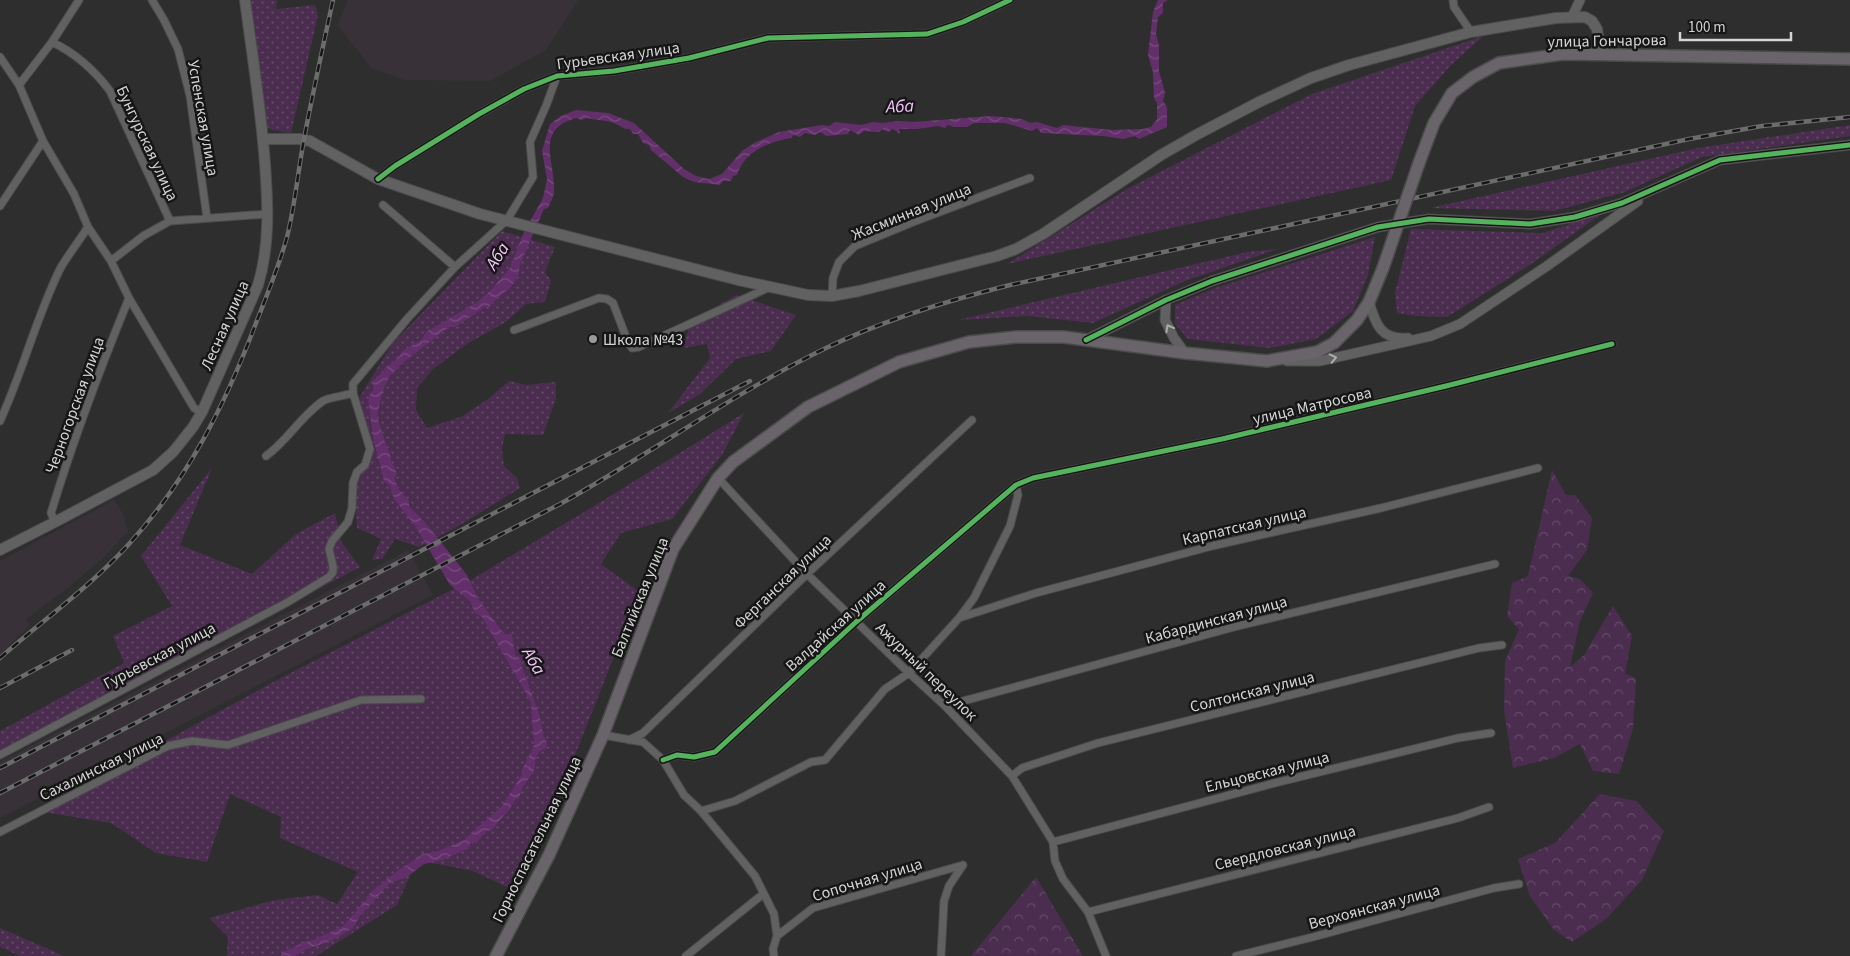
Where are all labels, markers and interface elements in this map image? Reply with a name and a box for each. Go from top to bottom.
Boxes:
scale bar [1680,10,1791,42]
text: 100 m [1688,17,1726,38]
street label: улица Гончарова [1547,29,1667,53]
street label: Гурьевская улица [555,36,681,76]
street label: Успенская улица [182,59,224,178]
street label: Бунгурская улица [111,82,183,205]
water label: Аба [885,94,915,120]
street label: Жасминная улица [848,178,974,246]
water label: Аба [479,237,516,276]
street label: Лесная улица [195,277,254,374]
one-way arrow [1165,325,1175,334]
place label: Школа №43 [603,329,683,351]
marker: Школа №43 [587,333,599,345]
street label: Черногорская улица [40,334,110,477]
one-way arrow [1328,353,1337,364]
street label: улица Матросова [1251,382,1374,430]
street label: Карпатская улица [1180,501,1308,551]
street label: Ферганская улица [729,529,836,634]
street label: Балтийская улица [606,534,674,661]
street label: Валдайская улица [781,575,891,677]
street label: Кабардинская улица [1143,590,1290,649]
street label: Гурьевская улица [100,617,219,695]
street label: Ажурный переулок [870,617,982,726]
water label: Аба [515,642,552,680]
street label: Солтонская улица [1188,666,1317,718]
street label: Сахалинская улица [36,727,167,806]
street label: Ельцовская улица [1203,746,1332,798]
street label: Горноспасательная улица [487,753,587,926]
street label: Свердловская улица [1212,820,1358,876]
street label: Сопочная улица [810,853,925,907]
street label: Верхоянская улица [1306,879,1442,935]

